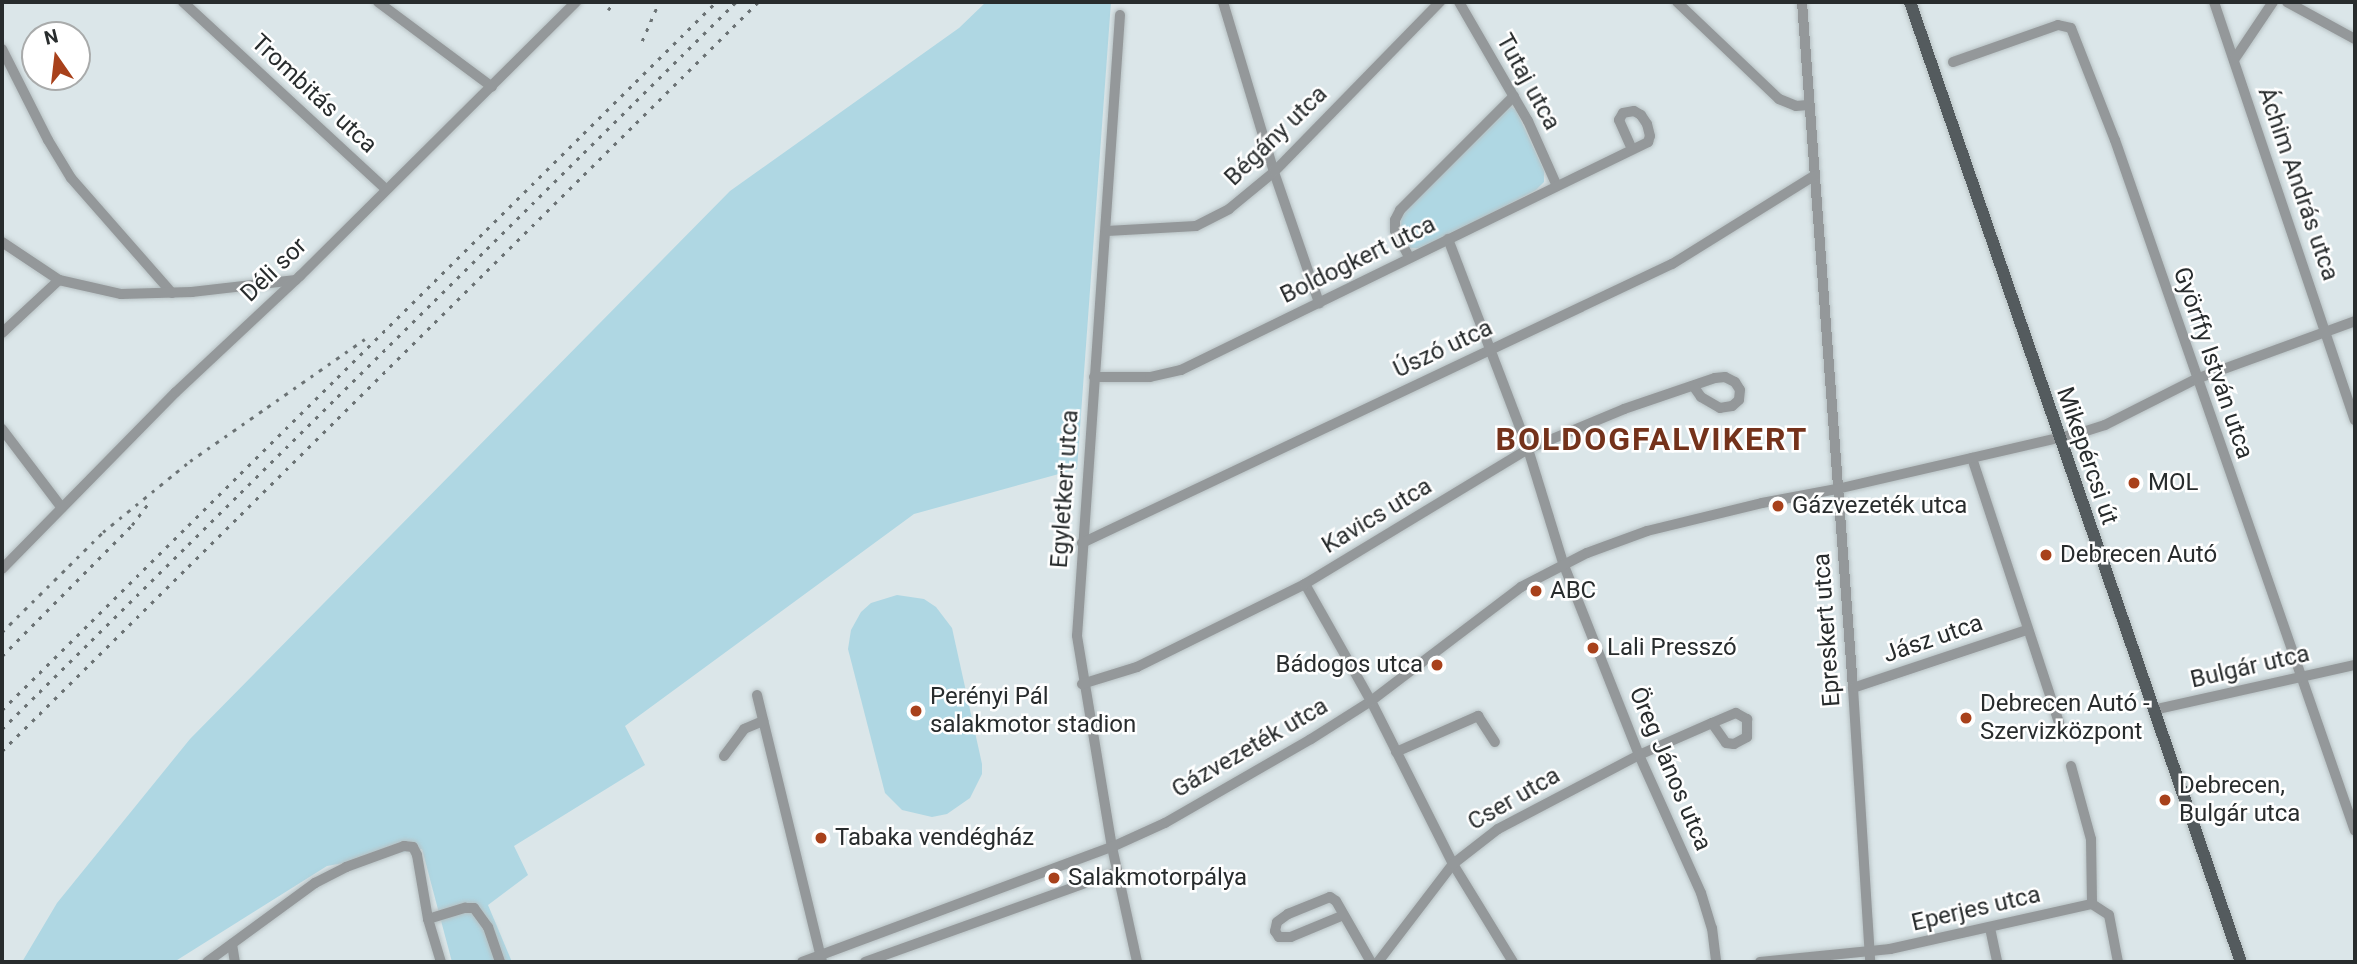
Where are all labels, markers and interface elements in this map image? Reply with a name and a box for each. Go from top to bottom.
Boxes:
north arrow [21,21,91,91]
text: N [42,24,61,50]
street label: Trombitás utca [245,28,383,160]
street label: Tutaj utca [1490,29,1566,135]
street label: Bégány utca [1219,80,1333,192]
street label: Áchim András utca [2251,84,2345,284]
street label: Boldogkert utca [1276,210,1440,310]
street label: Déli sor [235,232,313,308]
street label: Györffy István utca [2167,263,2259,463]
street label: Úszó utca [1389,314,1497,384]
street label: Mikepércsi út [2050,384,2124,528]
street label: Egyletkert utca [1045,409,1085,569]
district label: BOLDOGFALVIKERT [1497,420,1807,458]
place label: MOL [2148,469,2198,497]
street label: Kavics utca [1317,472,1437,560]
marker: MOL [2126,475,2142,491]
place label: Gázvezeték utca [1792,492,1967,520]
marker: Gázvezeték utca [1770,498,1786,514]
place label: Debrecen Autó [2060,541,2217,569]
marker: Debrecen Autó [2038,547,2054,563]
street label: Epreskert utca [1807,552,1847,708]
place label: ABC [1550,577,1596,605]
marker: ABC [1528,583,1544,599]
street label: Jász utca [1880,609,1986,669]
place label: Lali Presszó [1607,634,1737,662]
street label: Bulgár utca [2188,639,2312,695]
marker: Lali Presszó [1585,640,1601,656]
place label: Bádogos utca [1276,651,1423,679]
marker: Bádogos utca [1429,657,1445,673]
place label: Perényi Pál salakmotor stadion [930,683,1136,739]
street label: Öreg János utca [1623,683,1717,855]
place label: Debrecen Autó - Szervizközpont [1980,690,2150,746]
street label: Gázvezeték utca [1167,692,1333,804]
marker: Perényi Pál salakmotor stadion [908,703,924,719]
marker: Debrecen Autó - Szervizközpont [1958,710,1974,726]
street label: Cser utca [1463,761,1565,837]
place label: Debrecen, Bulgár utca [2179,772,2300,828]
marker: Debrecen, Bulgár utca [2157,792,2173,808]
place label: Tabaka vendégház [835,824,1034,852]
marker: Tabaka vendégház [813,830,829,846]
place label: Salakmotorpálya [1068,864,1247,892]
marker: Salakmotorpálya [1046,870,1062,886]
street label: Eperjes utca [1909,880,2043,938]

